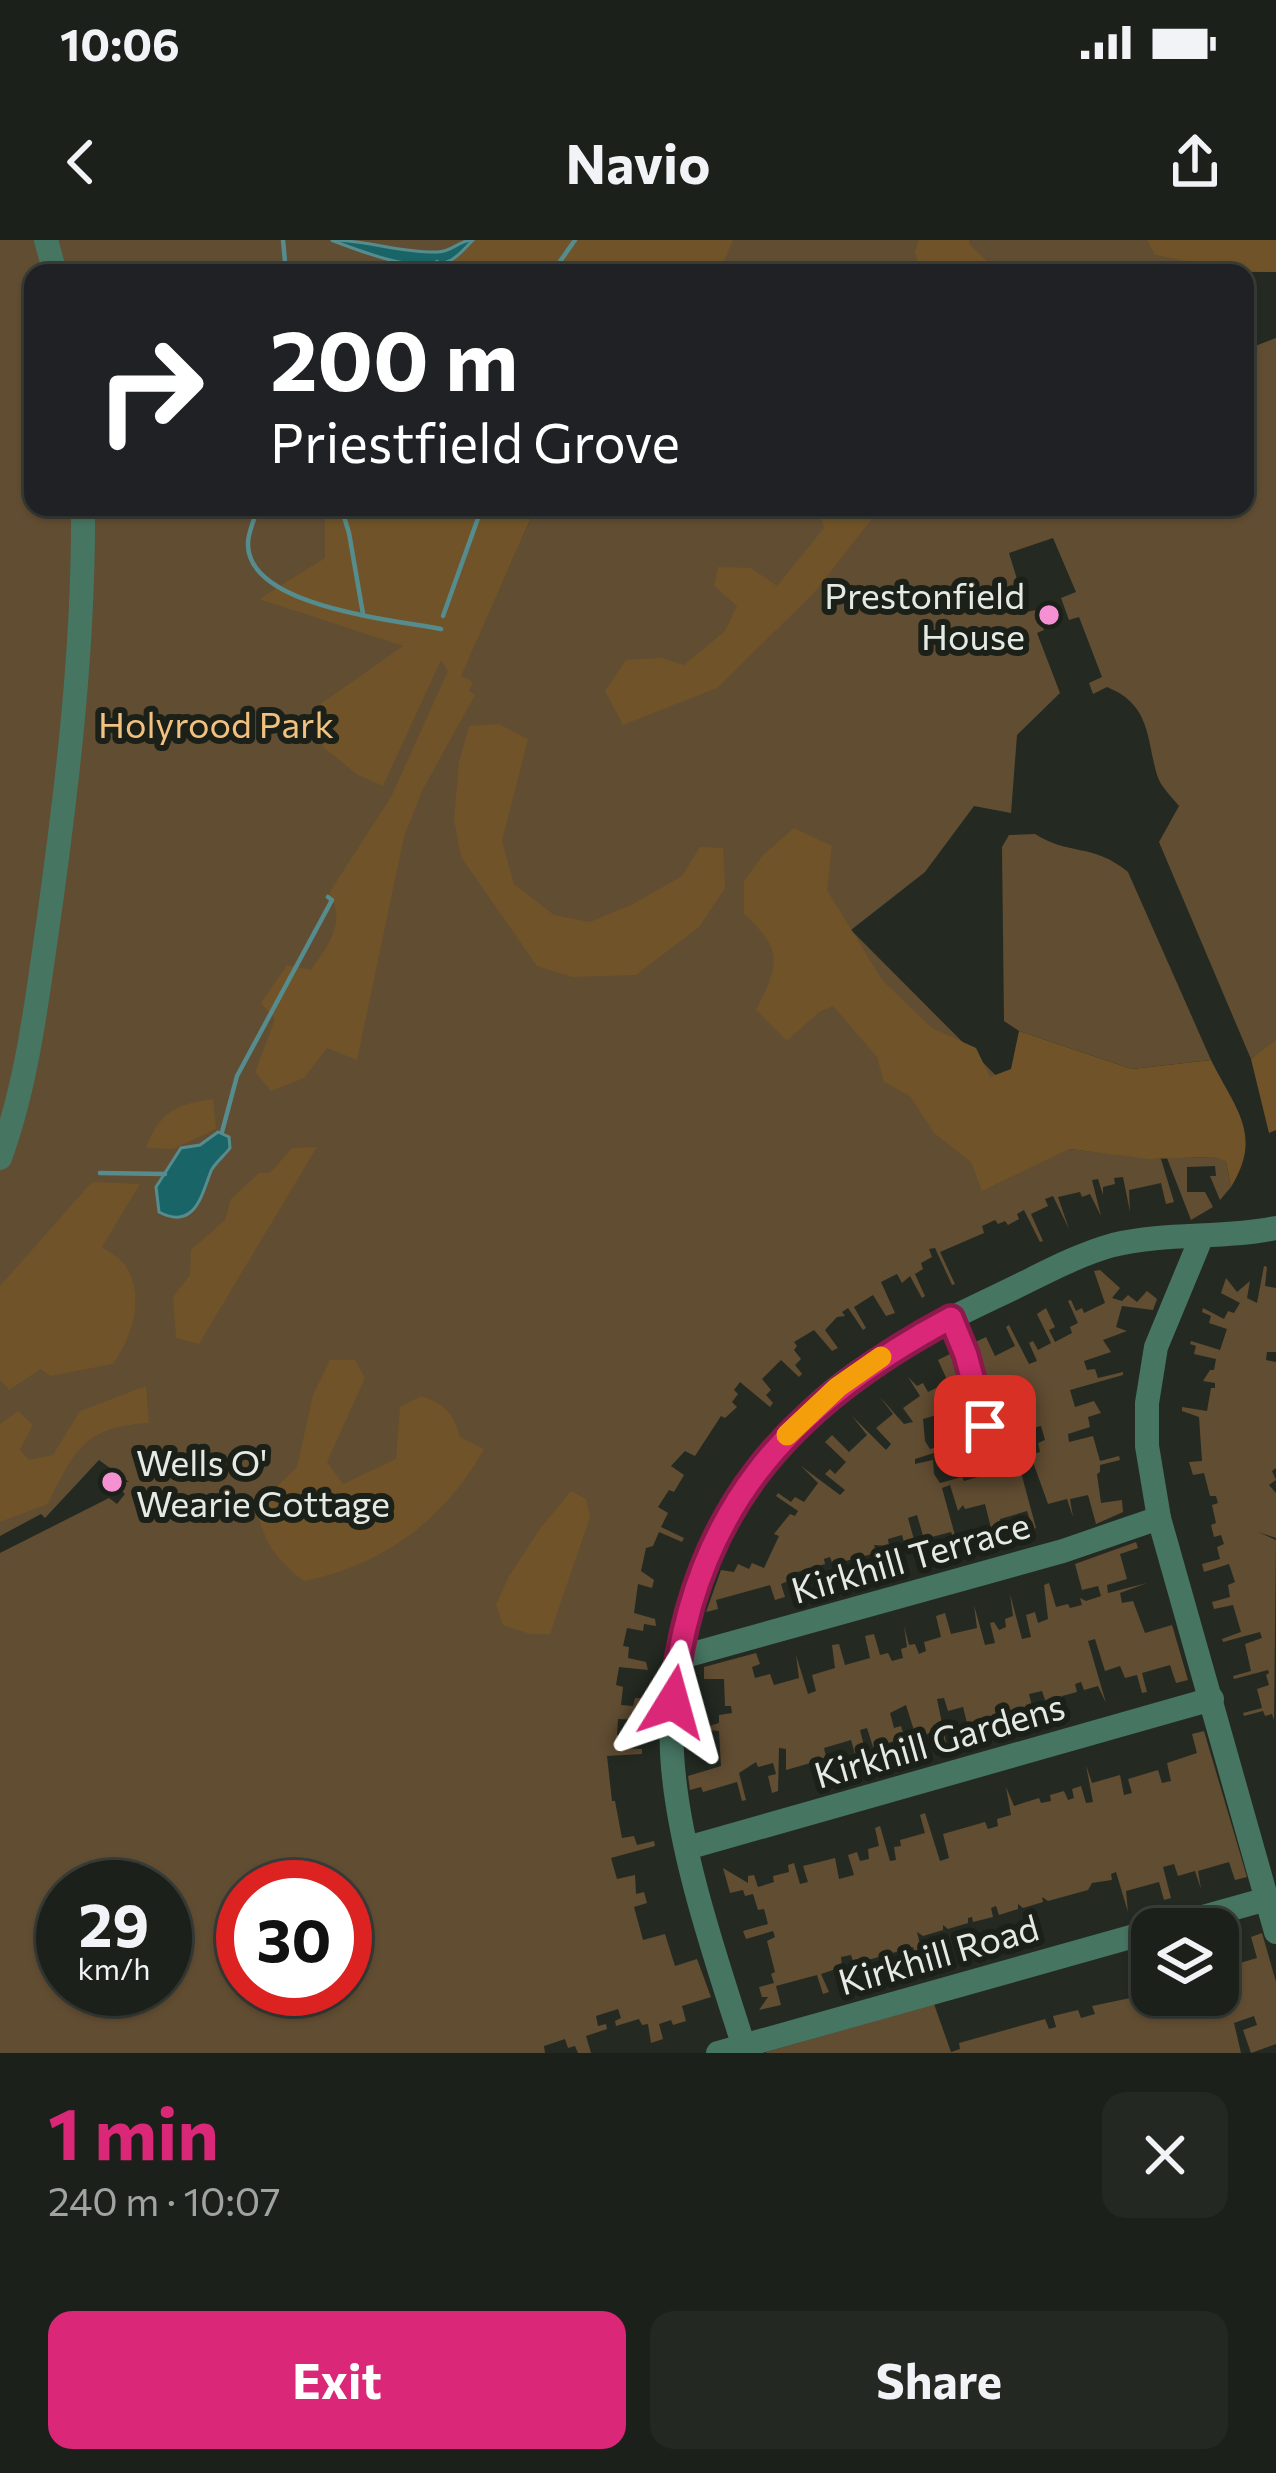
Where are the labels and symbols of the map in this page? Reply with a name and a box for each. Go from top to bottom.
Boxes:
place label: Prestonfield House [824,572,1025,657]
marker: Prestonfield House [1036,602,1062,628]
park label: Holyrood Park [98,701,334,745]
pin [934,1375,1036,1477]
place label: Wells O' Wearie Cottage [136,1439,390,1524]
marker: Wells O' Wearie Cottage [99,1469,125,1495]
street label: Kirkhill Terrace [786,1501,1034,1611]
position arrow [610,1639,736,1765]
street label: Kirkhill Gardens [809,1682,1069,1796]
speed limit sign: 30 [216,1860,372,2016]
street label: Kirkhill Road [833,1903,1043,2003]

